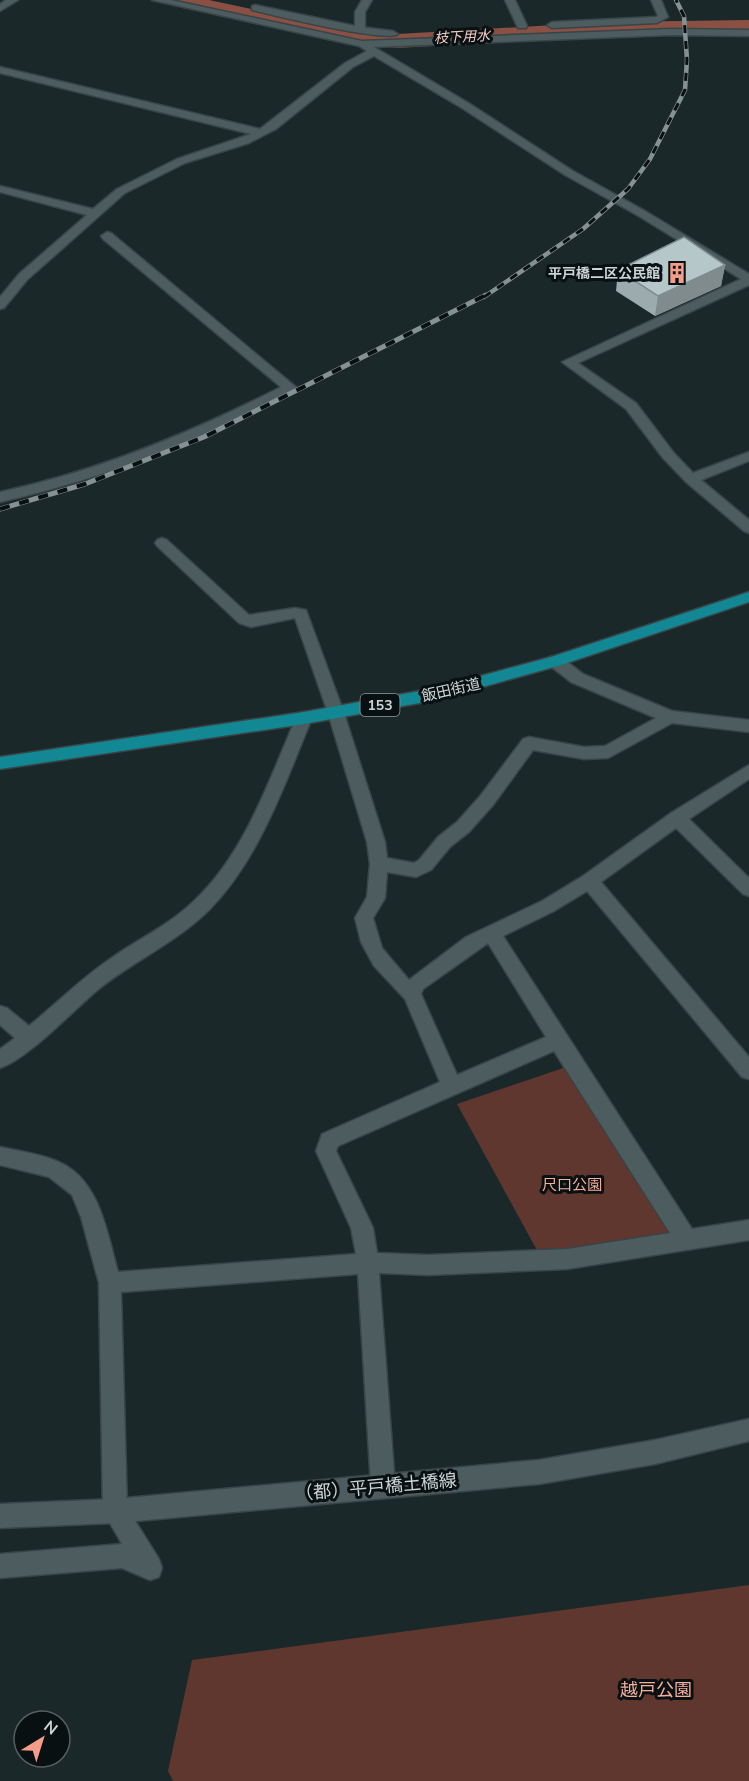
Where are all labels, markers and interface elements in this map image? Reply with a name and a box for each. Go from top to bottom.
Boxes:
water label: 枝下用水 [434,26,492,48]
building icon: 平戸橋二区公民館 [665,261,689,285]
place label: 平戸橋二区公民館 [548,264,660,283]
street label: 飯田街道 [420,674,482,706]
road number: 153 [360,694,400,716]
park label: 尺口公園 [542,1175,602,1195]
street label: （都）平戸橋土橋線 [294,1468,458,1506]
park label: 越戸公園 [620,1678,692,1702]
north arrow [12,1709,72,1769]
text: N [39,1716,62,1740]

